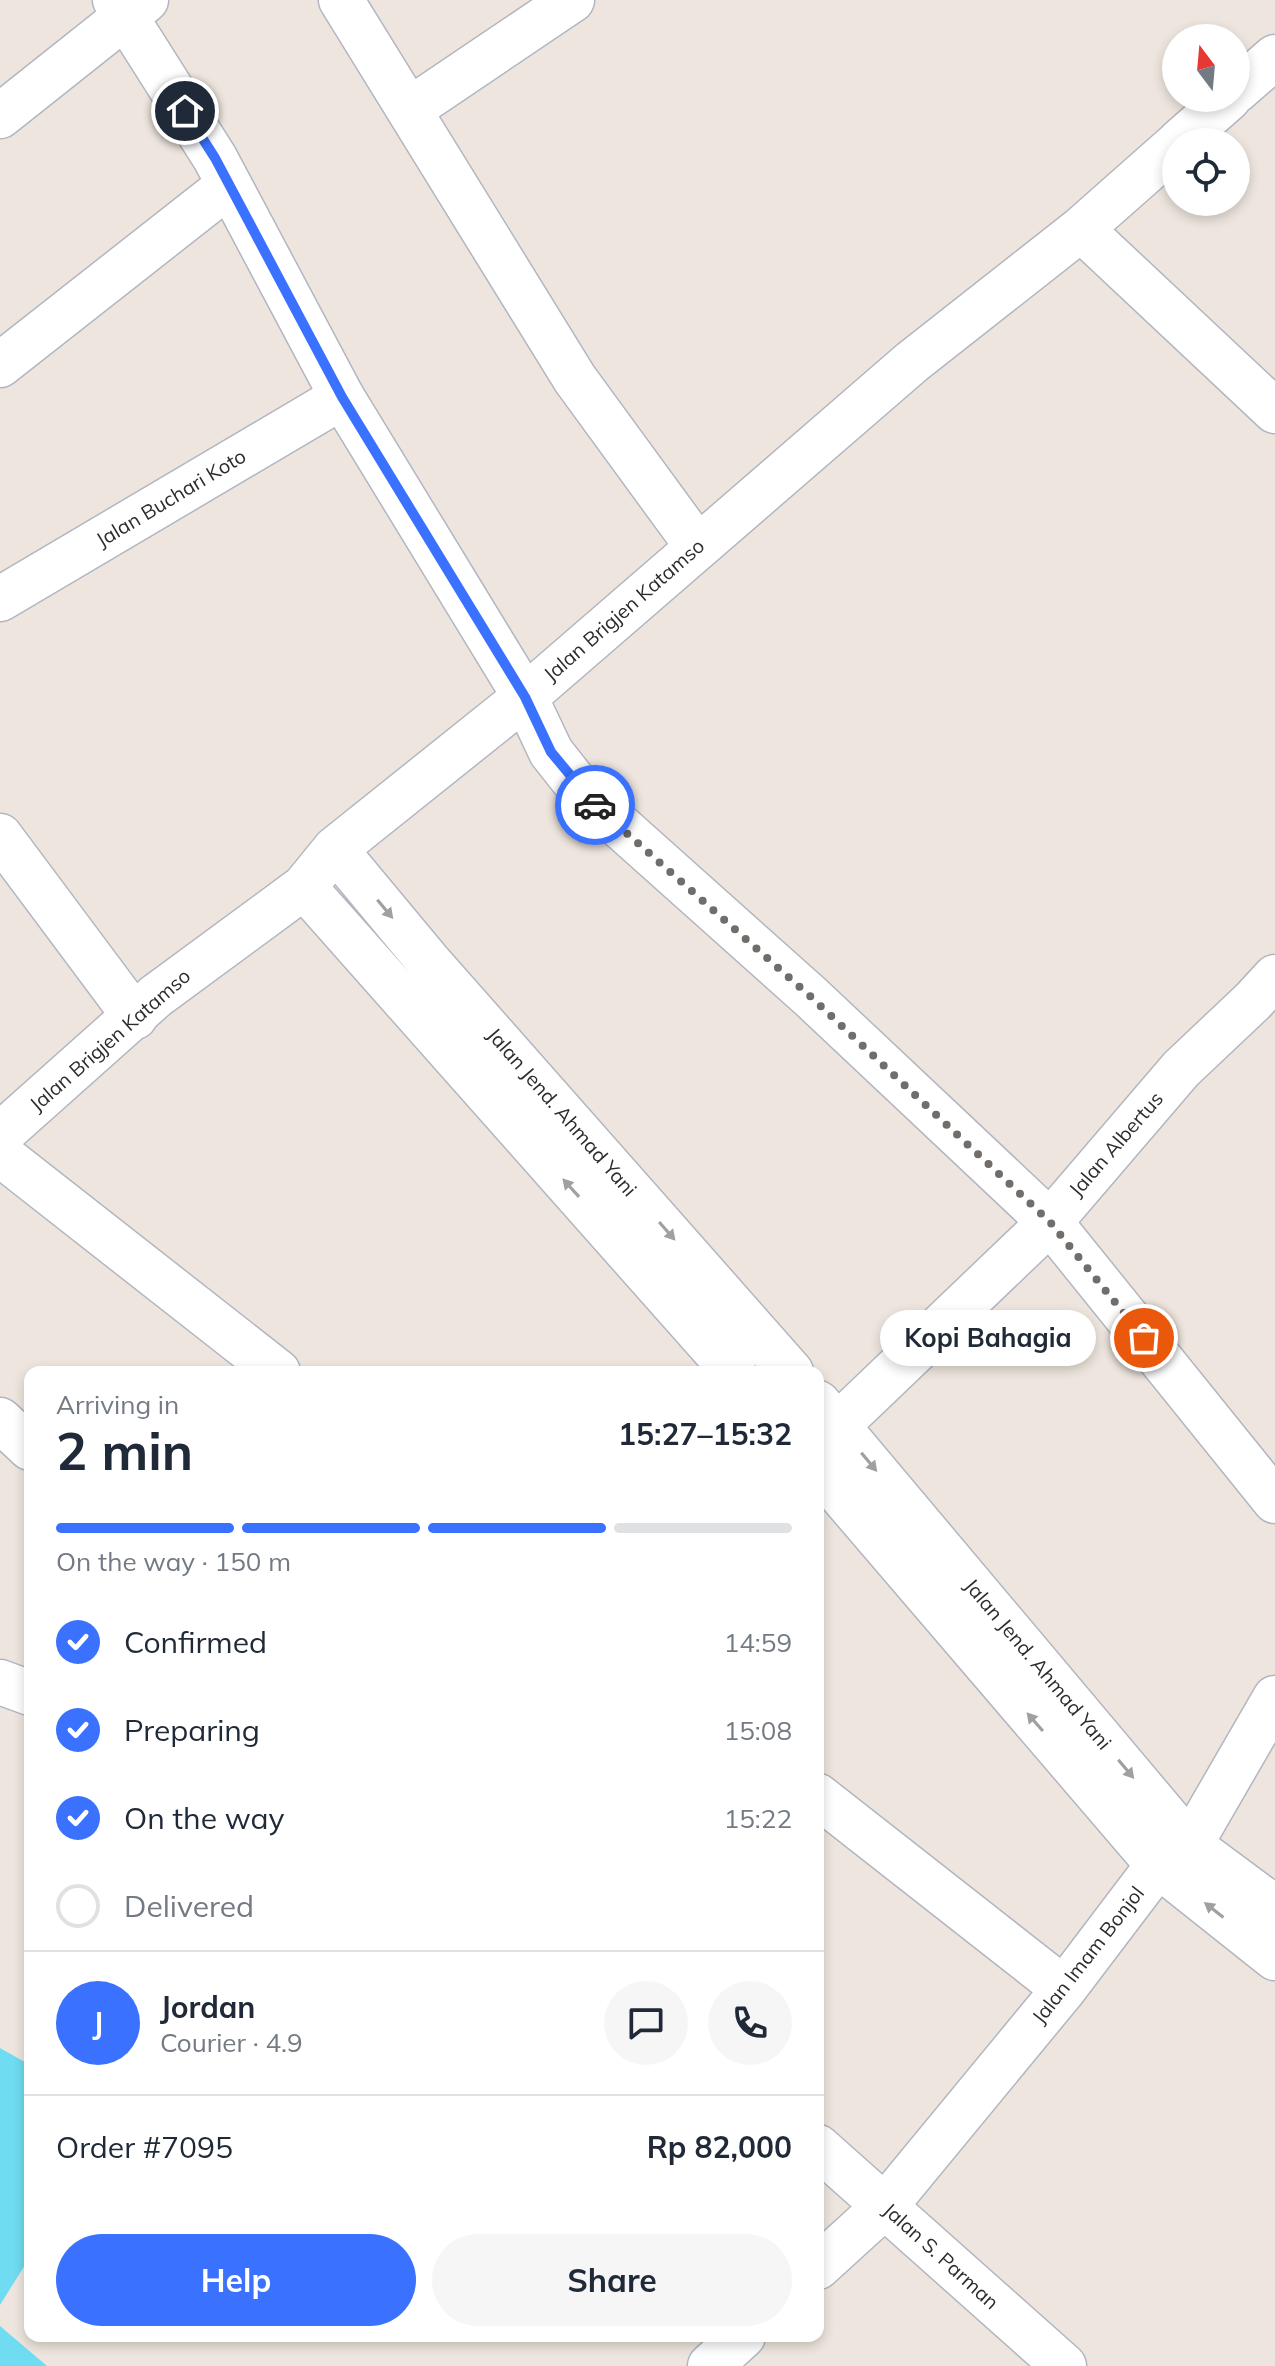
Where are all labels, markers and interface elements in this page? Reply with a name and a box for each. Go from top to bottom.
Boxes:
north arrow [1162,24,1250,112]
map controls [1162,24,1250,216]
pin [151,77,219,145]
icon: home [163,89,207,133]
button: locate [1162,128,1250,216]
street label: Jalan Buchari Koto [91,443,250,552]
street label: Jalan Brigjen Katamso [538,533,709,686]
courier [555,765,635,845]
icon: car [573,783,617,827]
one-way arrow [376,899,393,919]
street label: Jalan Brigjen Katamso [24,963,195,1116]
street label: Jalan Jend. Ahmad Yani [482,1022,643,1201]
street label: Jalan Albertus [1063,1086,1168,1201]
one-way arrow [562,1178,580,1197]
one-way arrow [658,1221,675,1241]
pin [1110,1304,1178,1372]
callout: Kopi Bahagia [880,1310,1096,1366]
icon: bag [1122,1316,1166,1360]
text: Kopi Bahagia [904,1321,1072,1354]
text: Arriving in [56,1388,179,1421]
text: 15:27–15:32 [618,1415,792,1453]
text: 2 min [56,1418,193,1483]
one-way arrow [860,1452,877,1472]
text: On the way · 150 m [56,1545,291,1578]
street label: Jalan Jend. Ahmad Yani [960,1573,1117,1754]
icon: check [56,1620,100,1664]
text: Confirmed [124,1623,267,1661]
text: 14:59 [724,1626,792,1659]
icon: check [56,1708,100,1752]
text: Preparing [124,1711,260,1749]
one-way arrow [1027,1713,1045,1732]
text: 15:08 [724,1714,792,1747]
one-way arrow [1117,1758,1134,1778]
icon: check [56,1796,100,1840]
text: On the way [124,1799,284,1837]
text: 15:22 [724,1802,792,1835]
street label: Jalan Imam Bonjol [1026,1881,1149,2028]
text: Delivered [124,1887,254,1925]
one-way arrow [1204,1902,1224,1919]
button: chat [604,1981,688,2065]
button: phone [708,1981,792,2065]
text: Jordan [160,1988,255,2026]
text: J [93,2004,103,2042]
text: Courier · 4.9 [160,2026,303,2059]
text: Order #7095 [56,2128,233,2166]
text: Rp 82,000 [647,2128,792,2166]
street label: Jalan S. Parman [878,2197,1004,2314]
button: Help [56,2234,416,2326]
button: Share [432,2234,792,2326]

